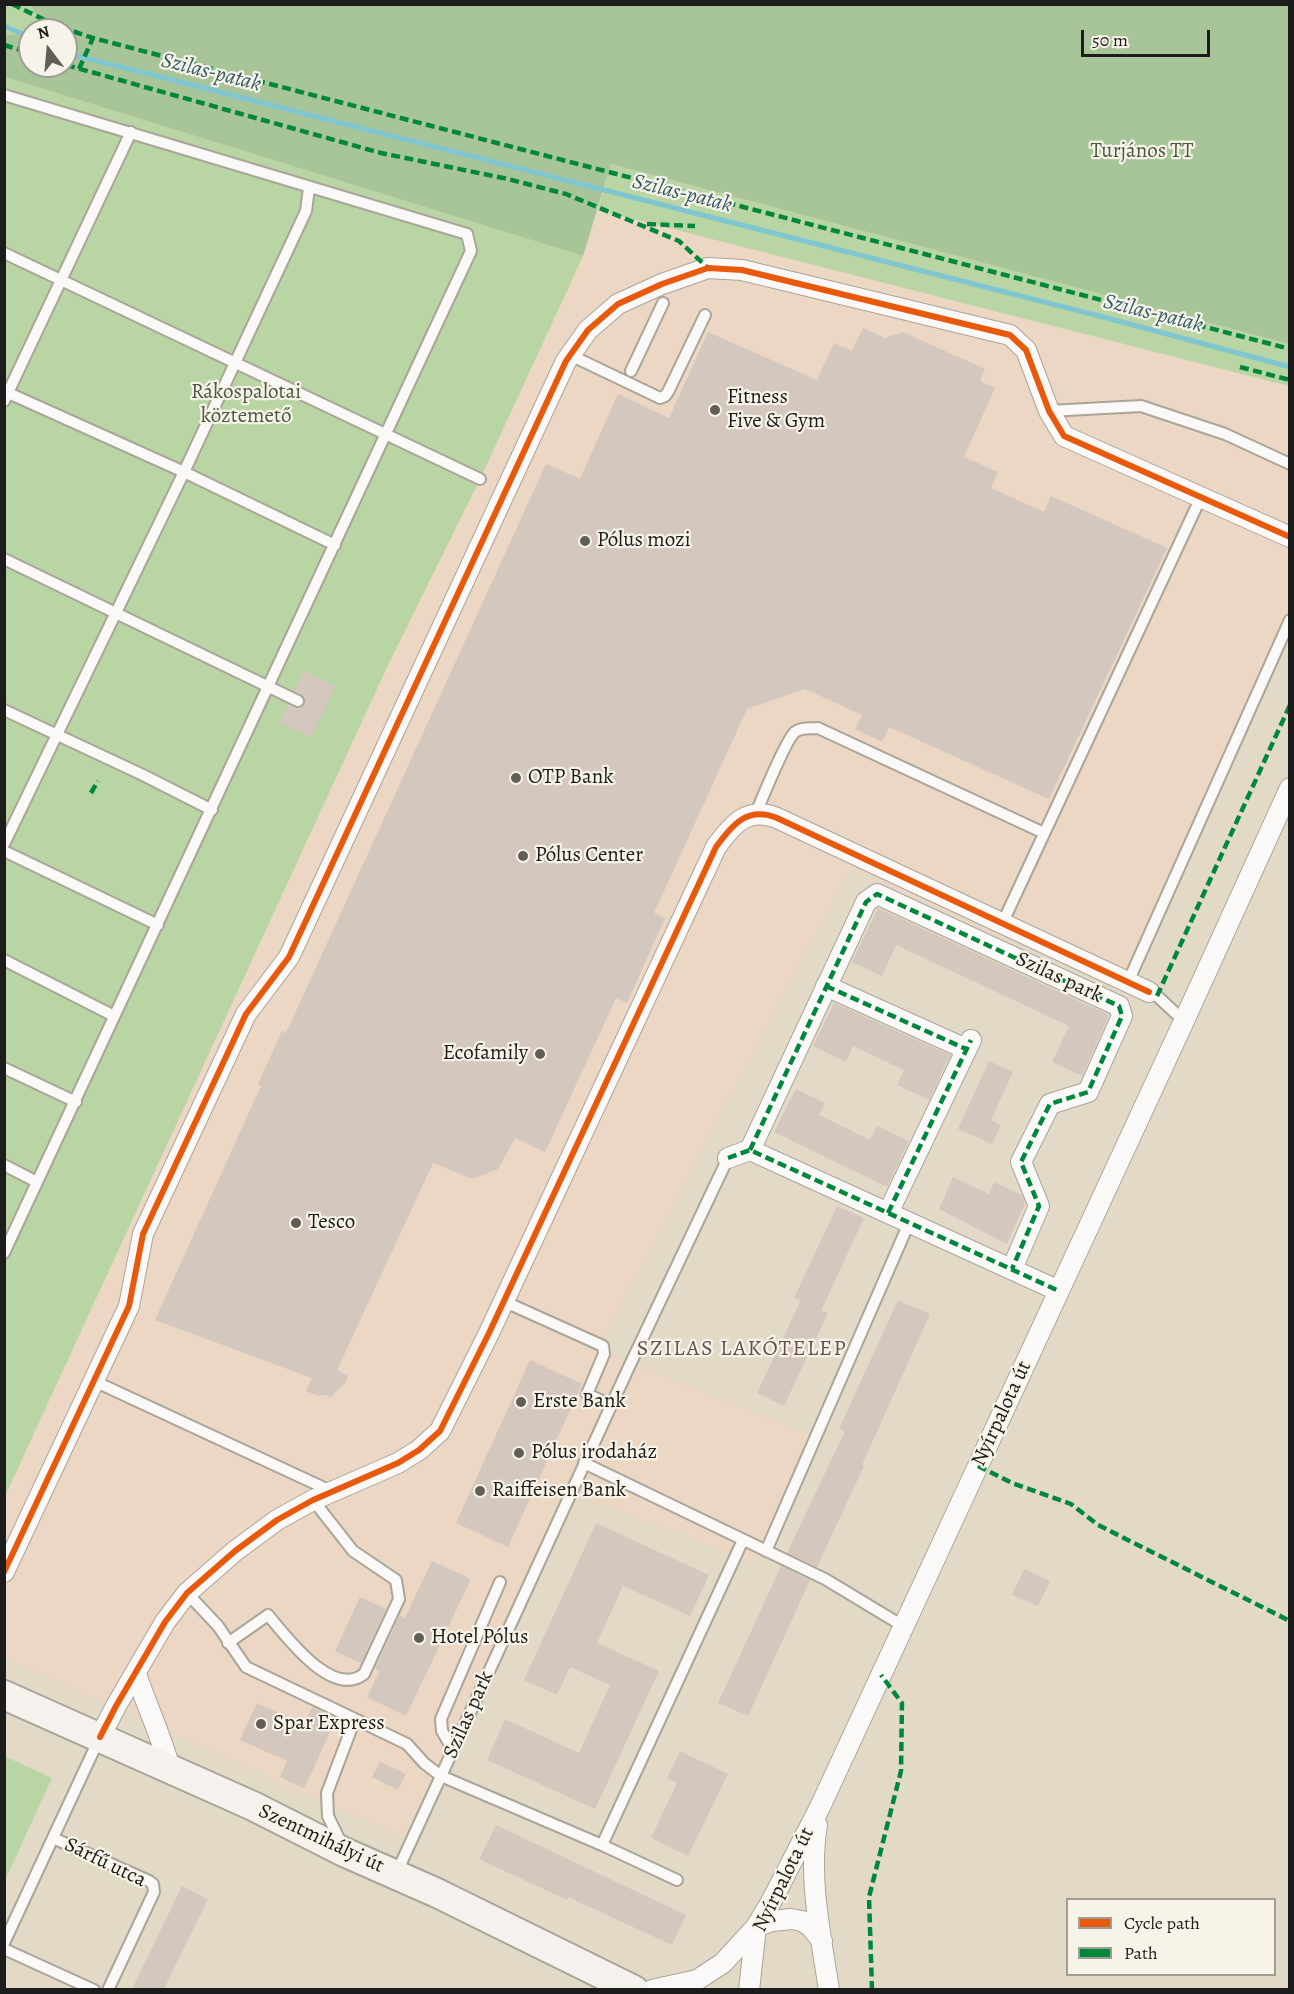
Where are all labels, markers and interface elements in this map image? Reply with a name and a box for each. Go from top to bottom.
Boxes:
north arrow [18,18,78,78]
scale bar [1084,18,1213,56]
text: N [35,20,52,45]
text: 50 m [1092,28,1128,52]
water label: Szilas-patak [158,48,264,98]
park label: Turjános TT [1091,139,1193,165]
water label: Szilas-patak [629,169,735,219]
water label: Szilas-patak [1100,289,1206,339]
park label: Rákospalotai köztemető [191,380,301,430]
place label: Fitness Five & Gym [727,385,825,435]
marker: Fitness Five & Gym [708,403,722,417]
place label: Pólus mozi [597,528,691,554]
marker: Pólus mozi [578,534,592,548]
place label: OTP Bank [528,765,614,791]
marker: OTP Bank [509,771,523,785]
place label: Pólus Center [535,843,643,869]
marker: Pólus Center [516,849,530,863]
street label: Szilas park [1011,947,1107,1009]
place label: Ecofamily [443,1041,528,1067]
marker: Ecofamily [533,1047,547,1061]
place label: Tesco [308,1210,355,1236]
marker: Tesco [289,1216,303,1230]
district label: SZILAS LAKÓTELEP [637,1337,847,1363]
street label: Nyírpalota út [967,1357,1037,1471]
place label: Erste Bank [533,1389,626,1415]
marker: Erste Bank [514,1395,528,1409]
place label: Pólus irodaház [531,1440,657,1466]
marker: Pólus irodaház [512,1446,526,1460]
place label: Raiffeisen Bank [492,1478,626,1504]
marker: Raiffeisen Bank [473,1484,487,1498]
place label: Hotel Pólus [431,1625,529,1651]
marker: Hotel Pólus [412,1631,426,1645]
street label: Szilas park [438,1667,500,1763]
place label: Spar Express [273,1711,385,1737]
marker: Spar Express [254,1717,268,1731]
street label: Szentmihályi út [254,1799,388,1879]
street label: Nyírpalota út [748,1824,820,1936]
street label: Sárfű utca [60,1832,150,1894]
legend [1066,1898,1276,1976]
text: Cycle path [1124,1911,1200,1935]
text: Path [1124,1941,1158,1965]

